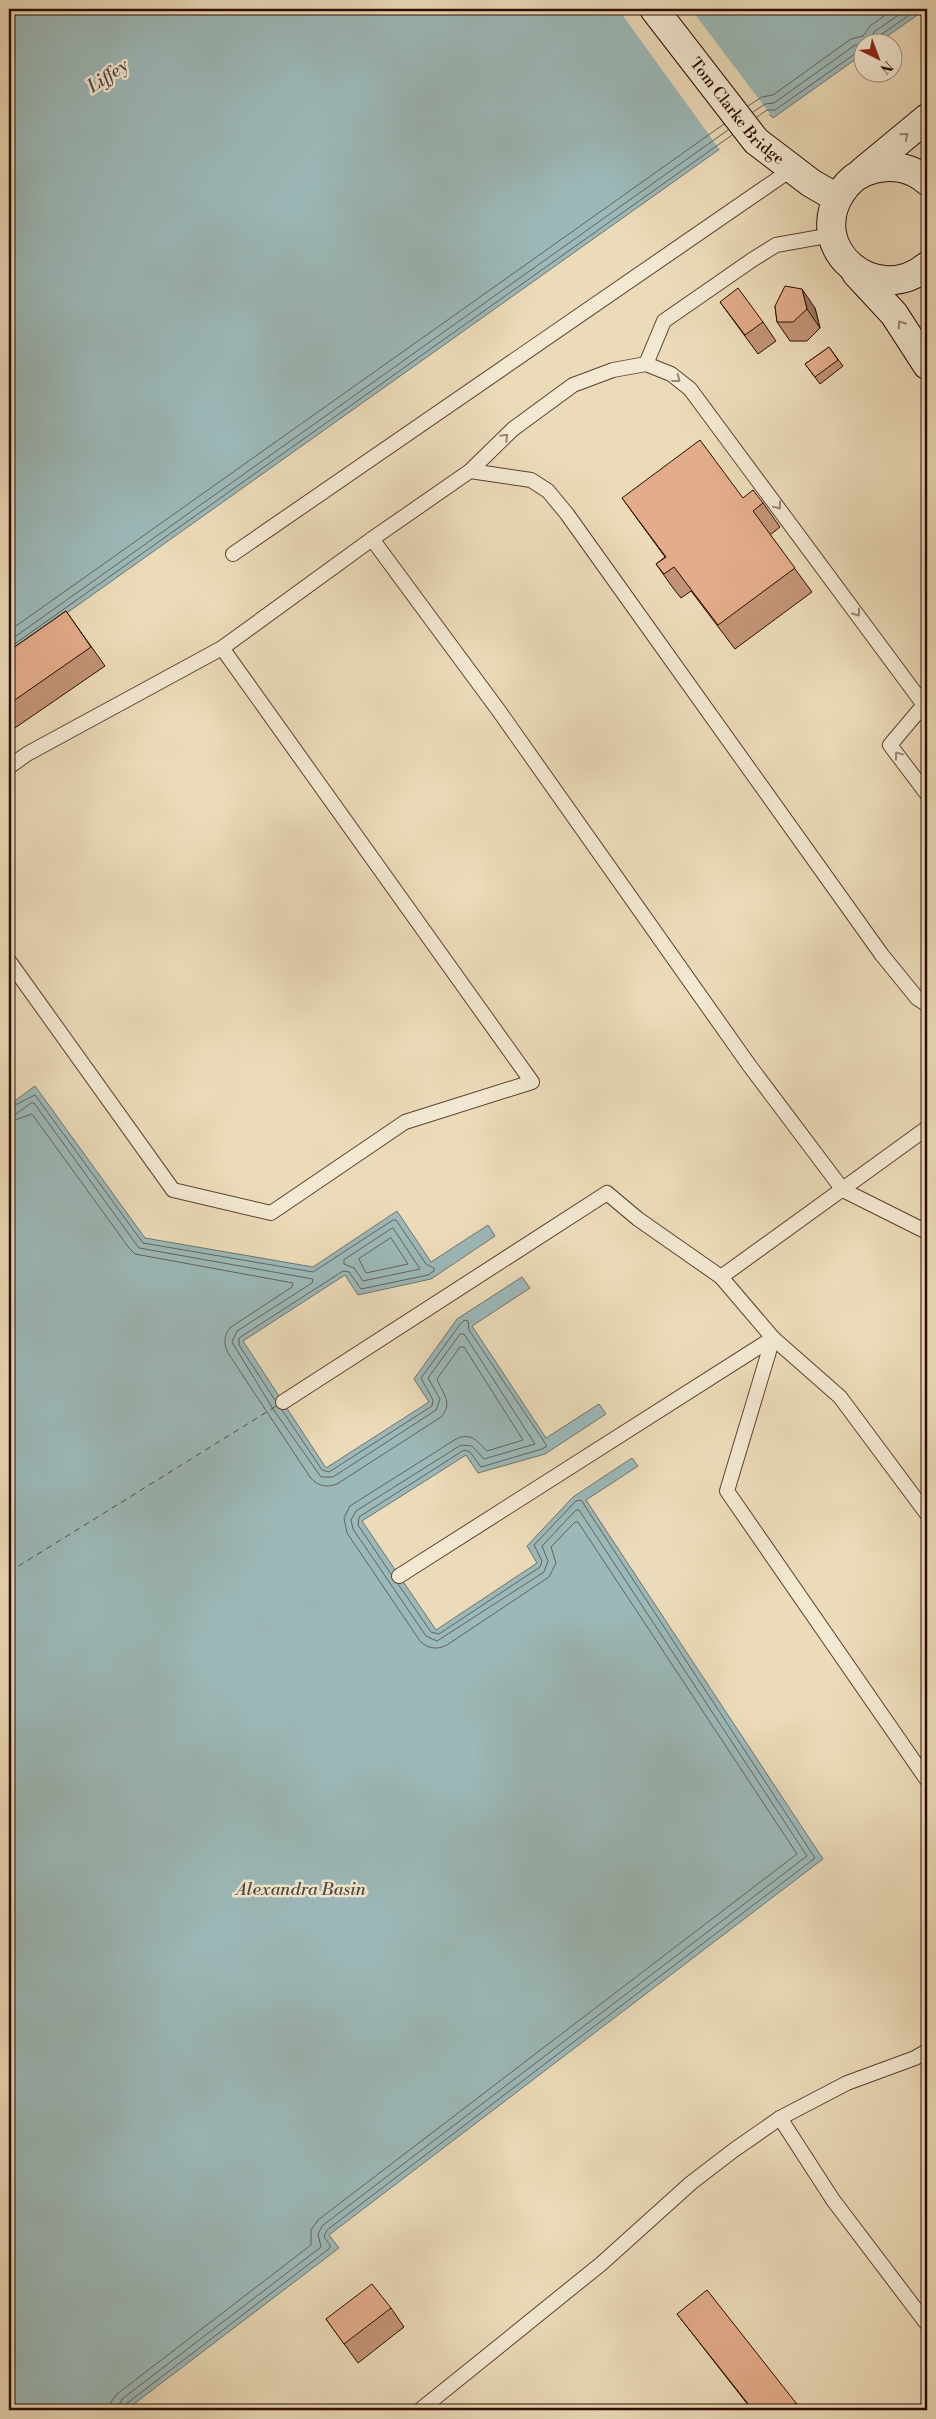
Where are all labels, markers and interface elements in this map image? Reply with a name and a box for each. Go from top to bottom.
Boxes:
north arrow [854,32,904,82]
water label: Liffey [82,54,133,99]
street label: Tom Clarke Bridge [685,54,788,169]
text: N [876,57,896,77]
one-way arrow [899,133,908,141]
one-way arrow [898,320,907,330]
one-way arrow [672,374,681,383]
one-way arrow [499,434,508,443]
one-way arrow [772,500,781,510]
one-way arrow [851,607,860,617]
one-way arrow [895,752,903,761]
water label: Alexandra Basin [234,1878,367,1901]

